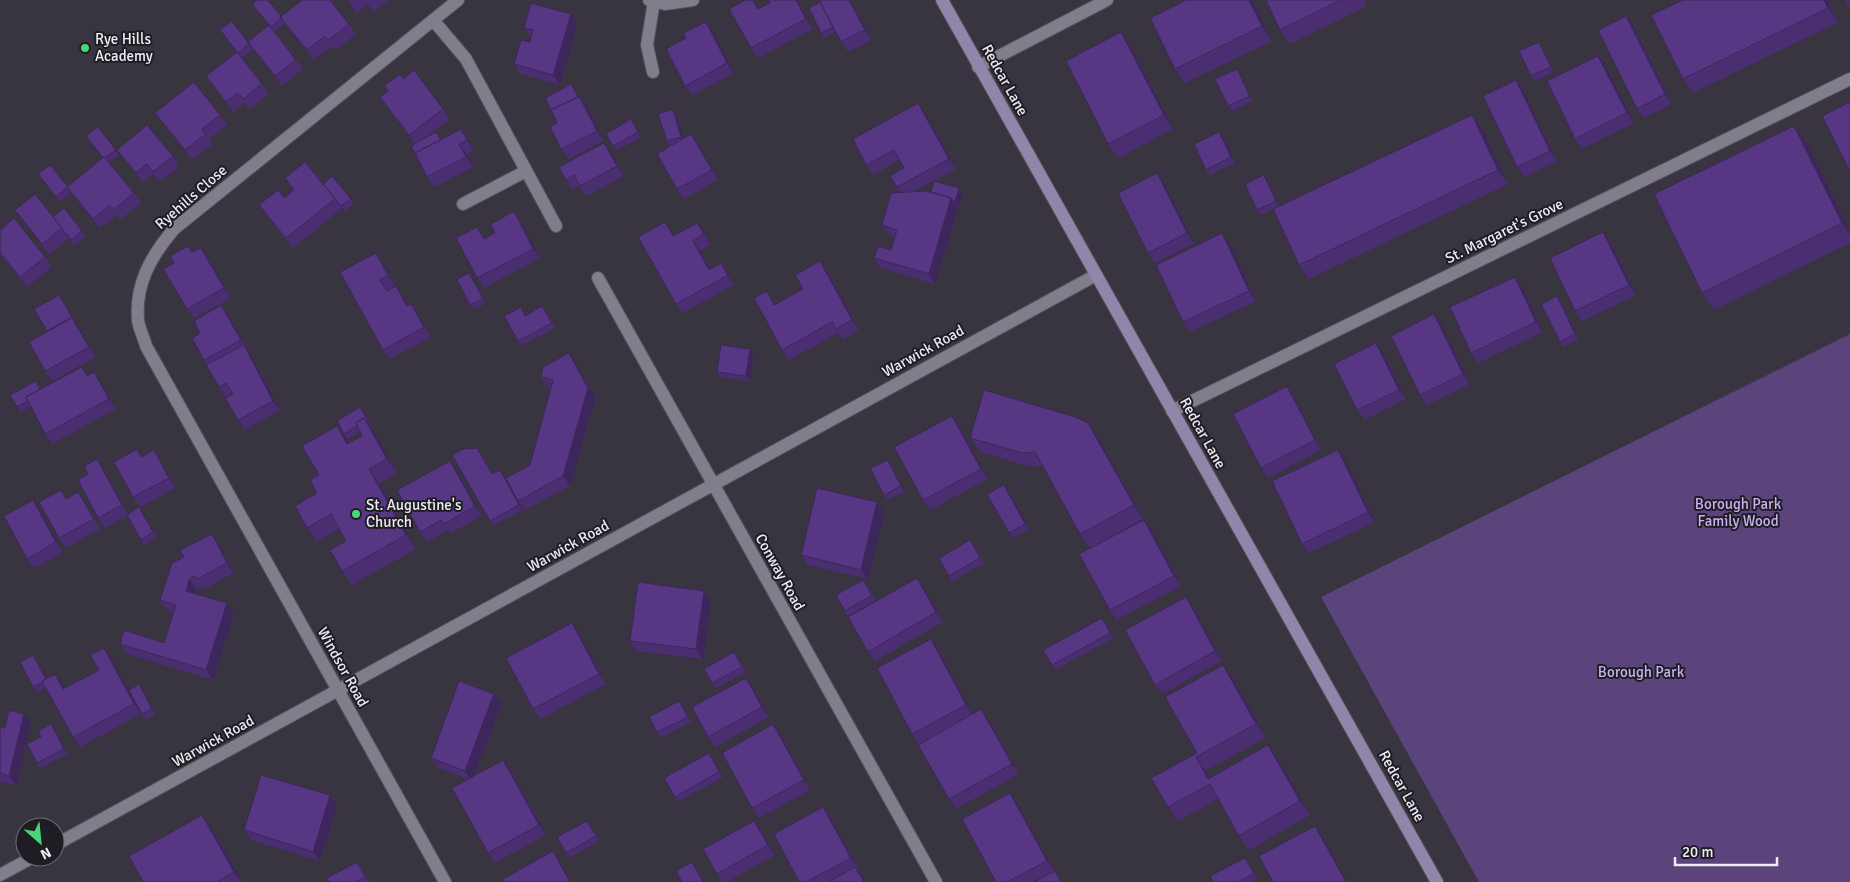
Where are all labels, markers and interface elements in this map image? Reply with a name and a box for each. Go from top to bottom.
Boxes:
place label: Rye Hills Academy [95,30,153,65]
street label: Redcar Lane [978,41,1032,119]
marker: Rye Hills Academy [79,42,91,54]
street label: Ryehills Close [151,161,231,233]
street label: St. Margaret's Grove [1442,195,1566,267]
street label: Warwick Road [879,321,967,381]
street label: Redcar Lane [1176,394,1230,472]
park label: Borough Park Family Wood [1695,495,1782,530]
place label: St. Augustine's Church [366,496,462,531]
marker: St. Augustine's Church [350,508,362,520]
street label: Warwick Road [524,516,612,576]
street label: Conway Road [751,530,809,614]
street label: Windsor Road [314,624,372,710]
park label: Borough Park [1598,663,1685,681]
street label: Warwick Road [169,711,257,771]
street label: Redcar Lane [1375,747,1429,825]
north arrow [15,817,65,867]
scale bar [1675,834,1778,866]
text: N [37,843,54,863]
text: 20 m [1682,843,1713,861]

